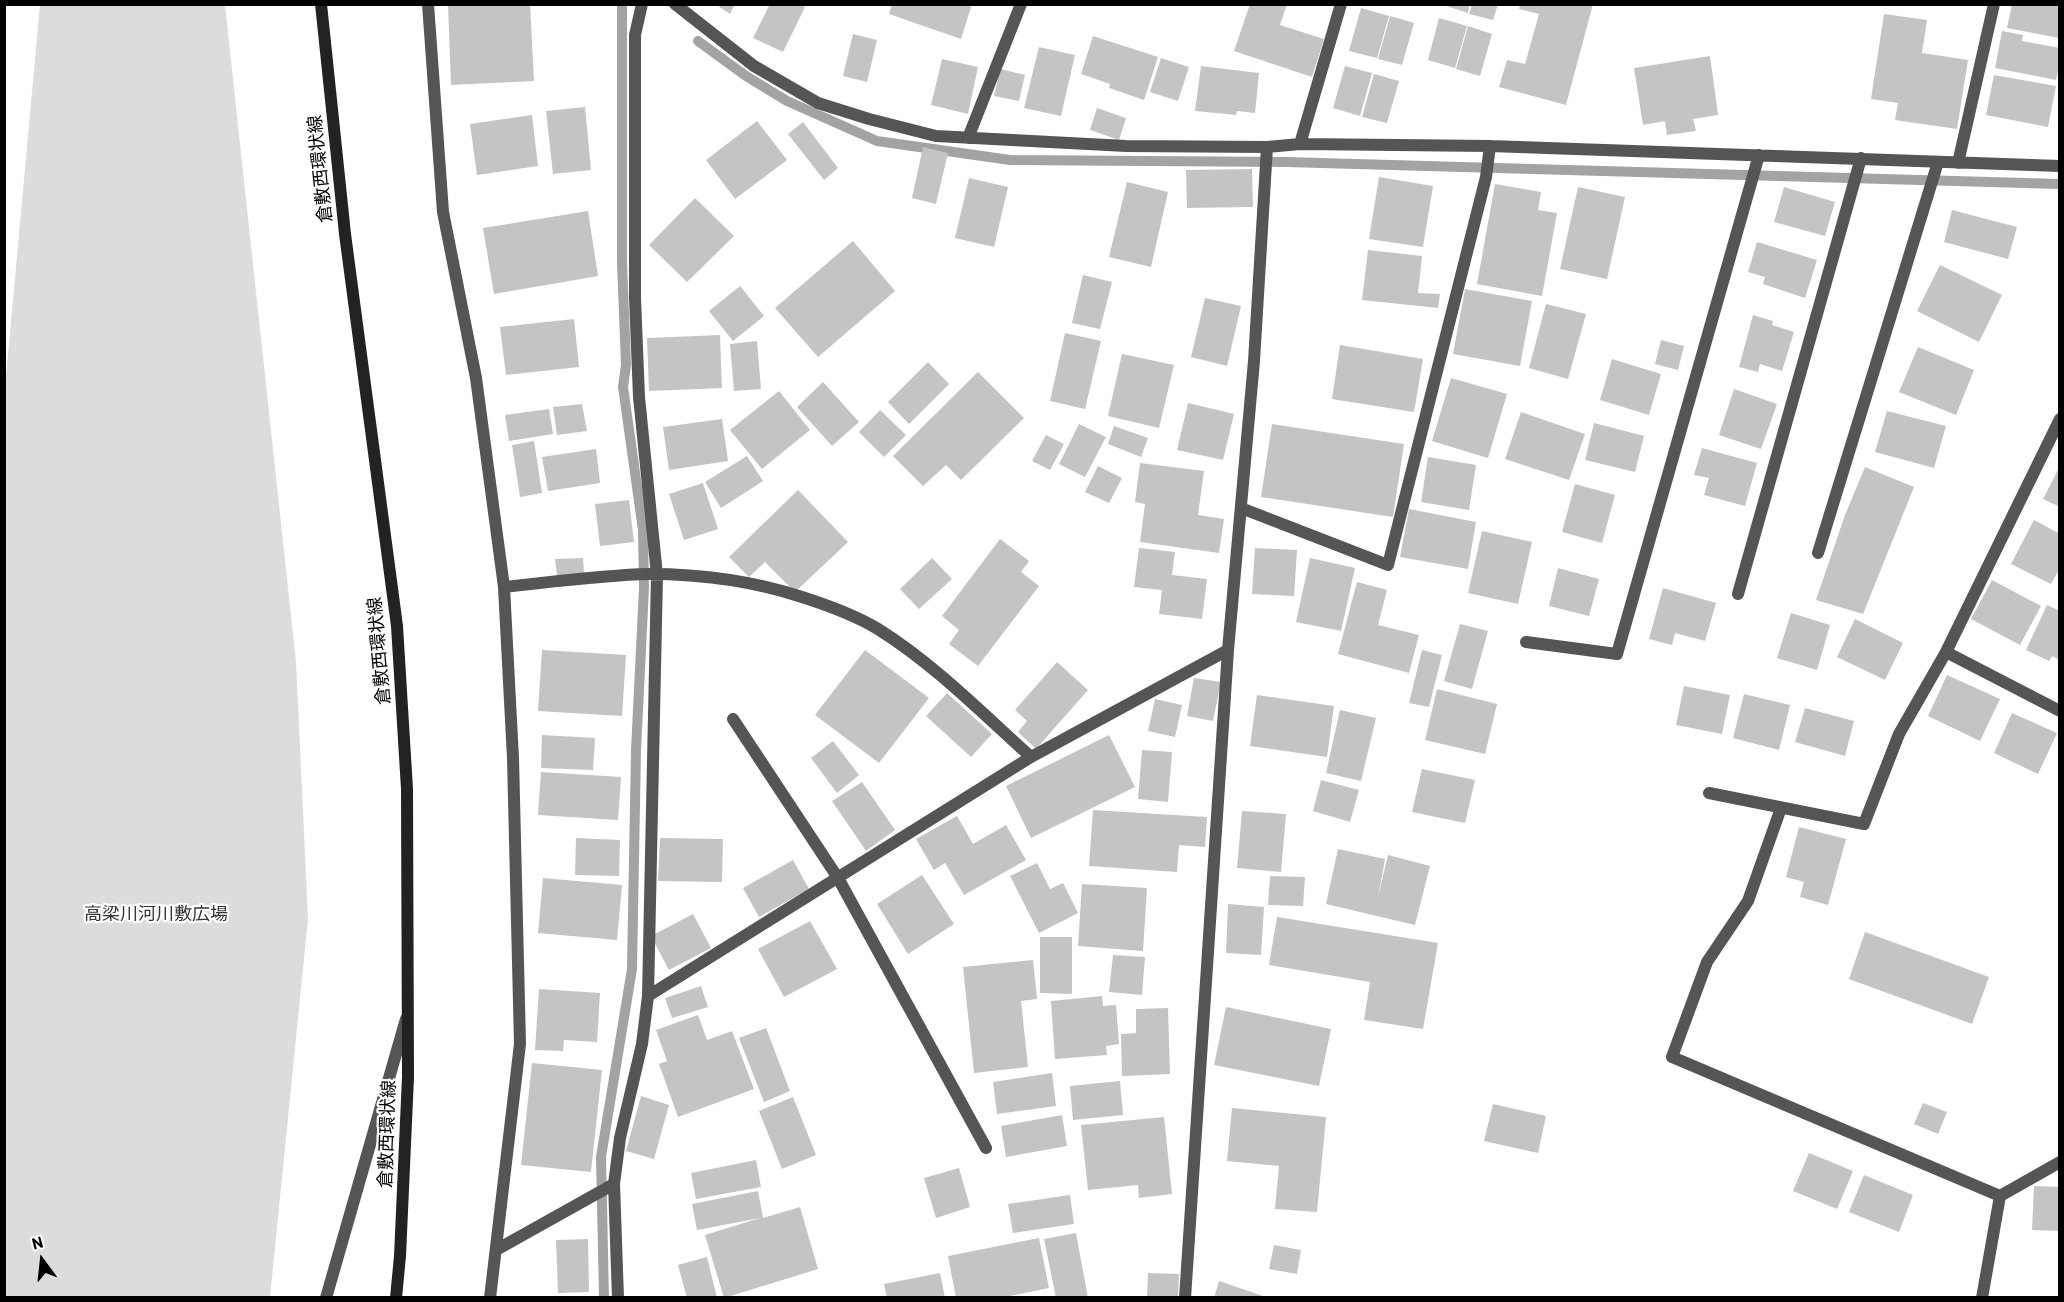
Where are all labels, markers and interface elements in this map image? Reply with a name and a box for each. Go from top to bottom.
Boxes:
street label: 倉敷西環状線 [304,114,336,224]
street label: 倉敷西環状線 [364,596,394,706]
park label: 高梁川河川敷広場 [84,903,228,925]
street label: 倉敷西環状線 [374,1080,400,1188]
north arrow [12,1230,72,1290]
text: N [30,1232,45,1253]

